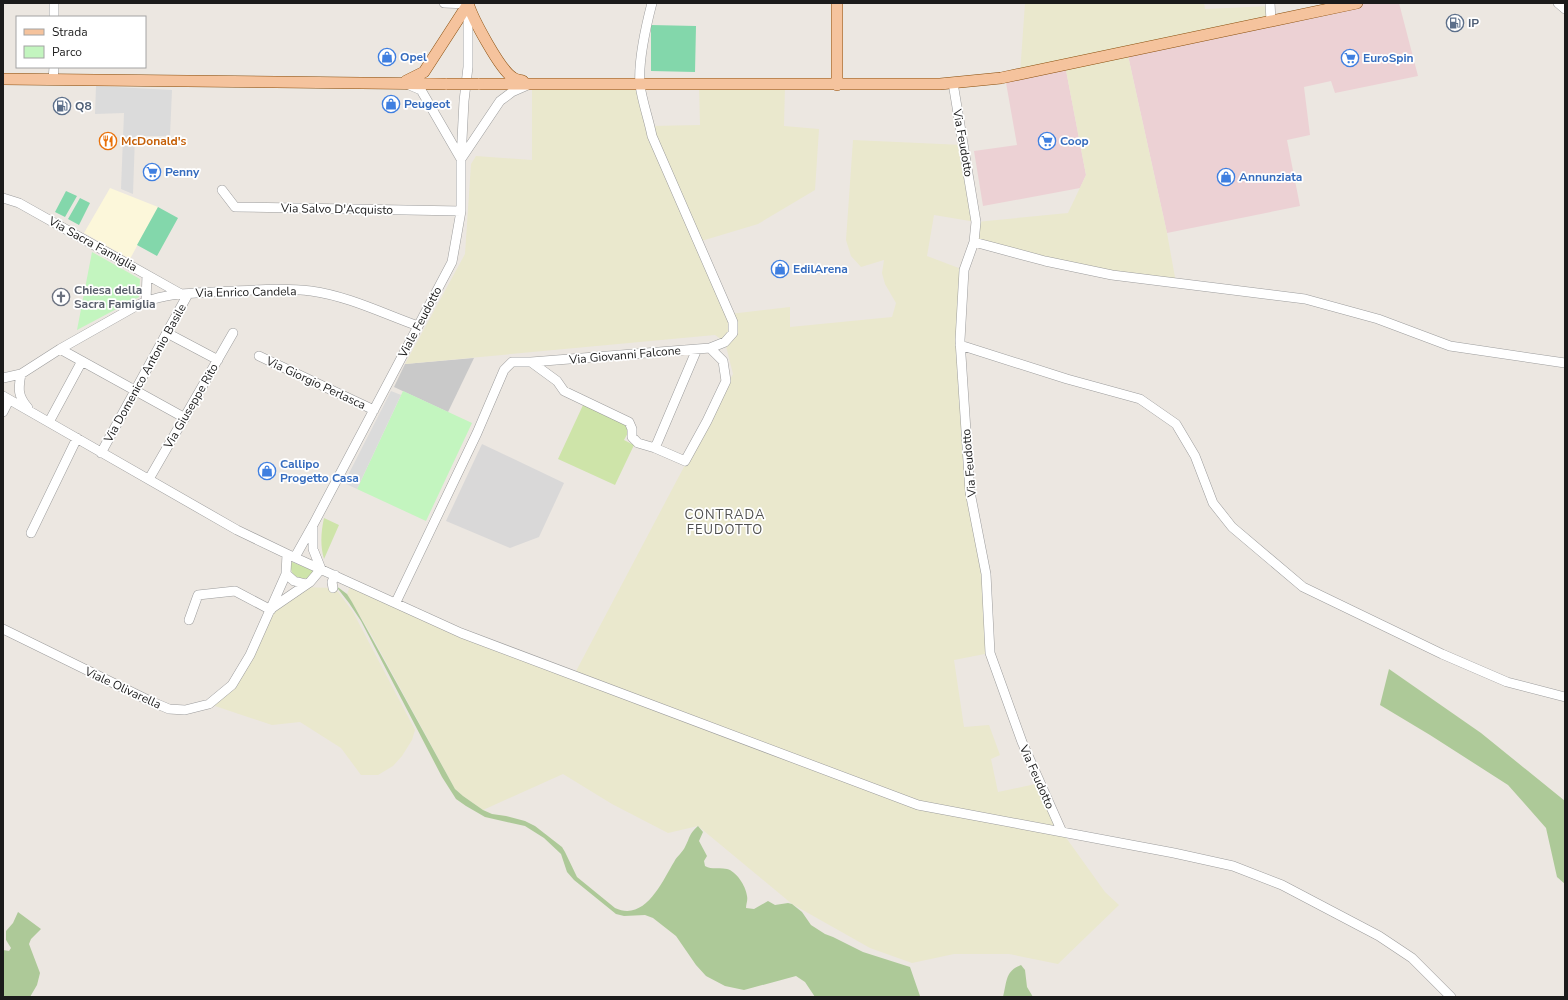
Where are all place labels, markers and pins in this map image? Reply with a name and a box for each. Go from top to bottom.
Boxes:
fuel station icon: IP [1445,13,1465,33]
place label: IP [1468,15,1479,31]
shop icon: Opel [377,47,397,67]
supermarket icon: EuroSpin [1340,48,1360,68]
place label: Opel [400,49,427,65]
place label: EuroSpin [1363,50,1413,66]
shop icon: Peugeot [381,94,401,114]
fuel station icon: Q8 [52,96,72,116]
place label: Peugeot [404,96,451,112]
place label: Q8 [75,98,92,114]
restaurant icon: McDonald's [98,131,118,151]
supermarket icon: Coop [1037,131,1057,151]
place label: McDonald's [121,133,187,149]
place label: Coop [1060,133,1089,149]
supermarket icon: Penny [142,162,162,182]
place label: Penny [165,164,200,180]
shop icon: Annunziata [1216,167,1236,187]
place label: Annunziata [1239,169,1302,185]
shop icon: EdilArena [770,259,790,279]
place label: EdilArena [793,261,848,277]
place label: Chiesa della Sacra Famiglia [74,282,156,312]
church icon: Chiesa della Sacra Famiglia [51,287,71,307]
place label: Callipo Progetto Casa [280,456,359,486]
shop icon: Callipo Progetto Casa [257,461,277,481]

